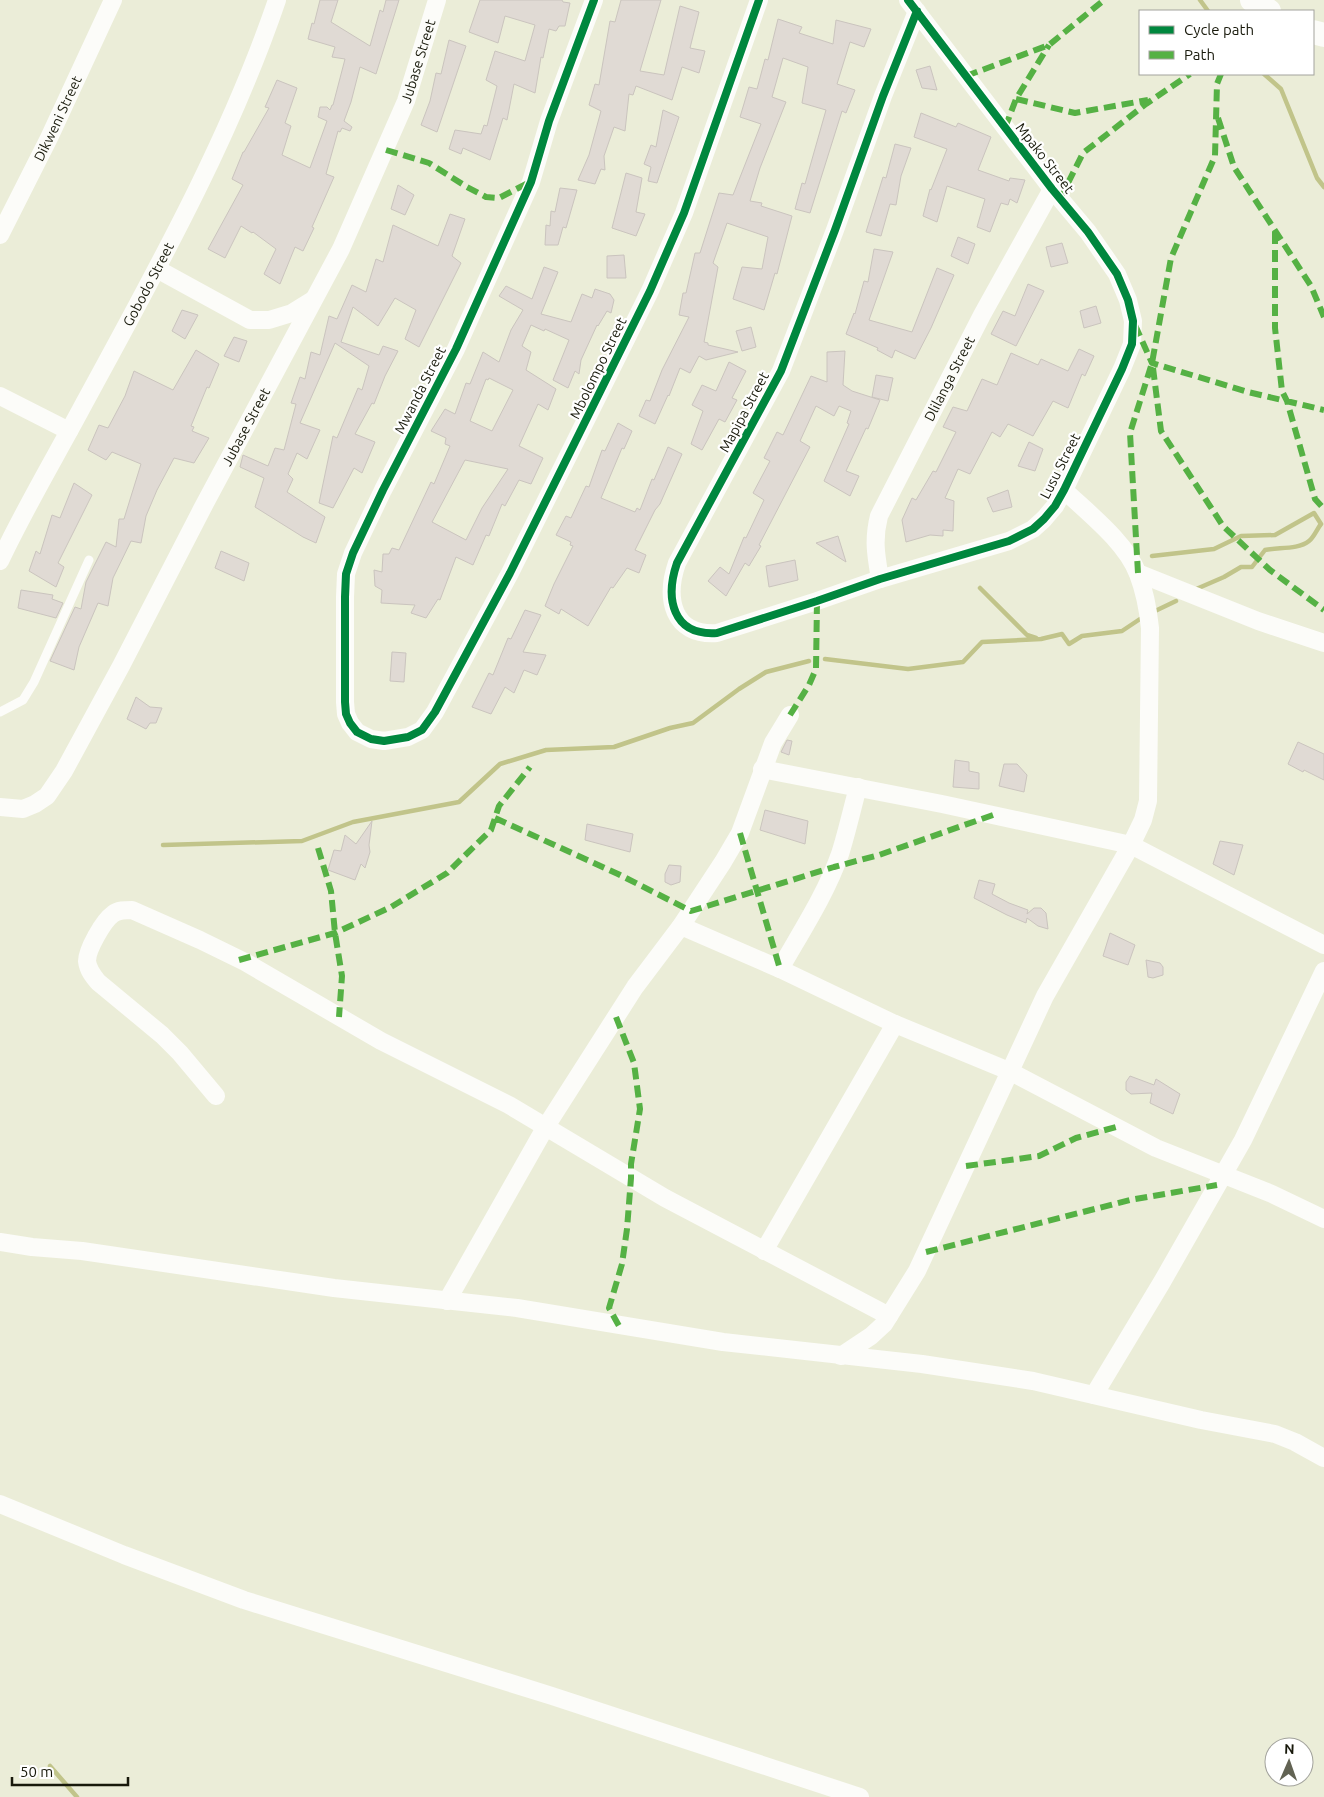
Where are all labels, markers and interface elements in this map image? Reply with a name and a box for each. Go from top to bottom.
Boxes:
legend [1139,10,1314,75]
street label: Jubase Street [398,17,439,105]
text: Cycle path [1184,21,1254,38]
text: Path [1184,46,1215,63]
street label: Dikweni Street [31,73,85,164]
street label: Mpako Street [1013,120,1078,197]
street label: Gobodo Street [120,239,177,329]
street label: Mbolompo Street [566,314,630,421]
street label: Dlilanga Street [921,333,978,424]
street label: Mwanda Street [391,343,449,436]
street label: Mapipa Street [716,369,772,455]
street label: Jubase Street [218,385,274,469]
street label: Lusu Street [1037,430,1084,501]
north arrow [1264,1737,1314,1787]
text: N [1284,1741,1295,1757]
scale bar [12,1754,129,1786]
text: 50 m [20,1763,53,1780]

